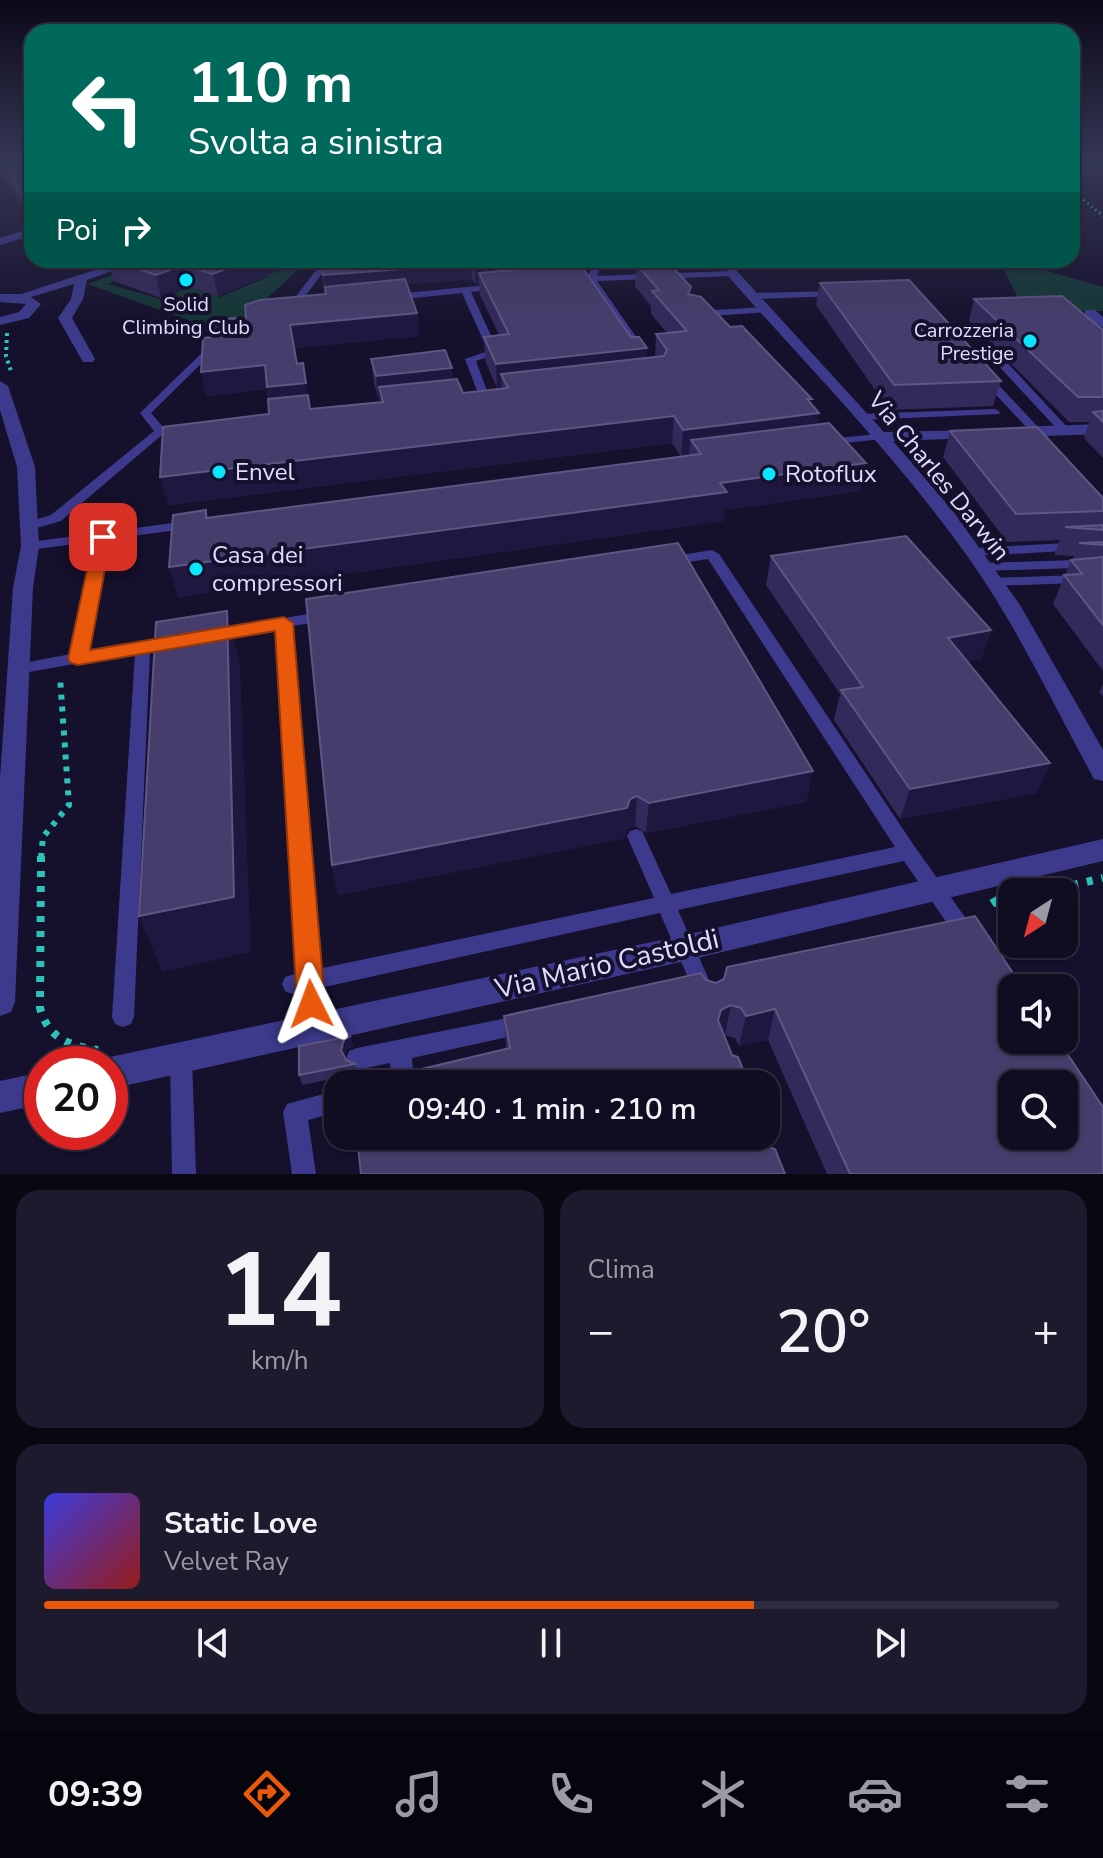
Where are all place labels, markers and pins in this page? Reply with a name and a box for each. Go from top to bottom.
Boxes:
marker: Solid Climbing Club [177,271,195,289]
place label: Solid Climbing Club [122,291,250,341]
place label: Carrozzeria Prestige [914,317,1014,367]
marker: Carrozzeria Prestige [1021,332,1039,350]
place label: Envel [235,456,295,488]
place label: Rotoflux [785,458,877,490]
marker: Envel [210,463,228,481]
marker: Rotoflux [760,465,778,483]
pin [69,503,137,571]
place label: Casa dei compressori [212,539,343,599]
marker: Casa dei compressori [187,560,205,578]

